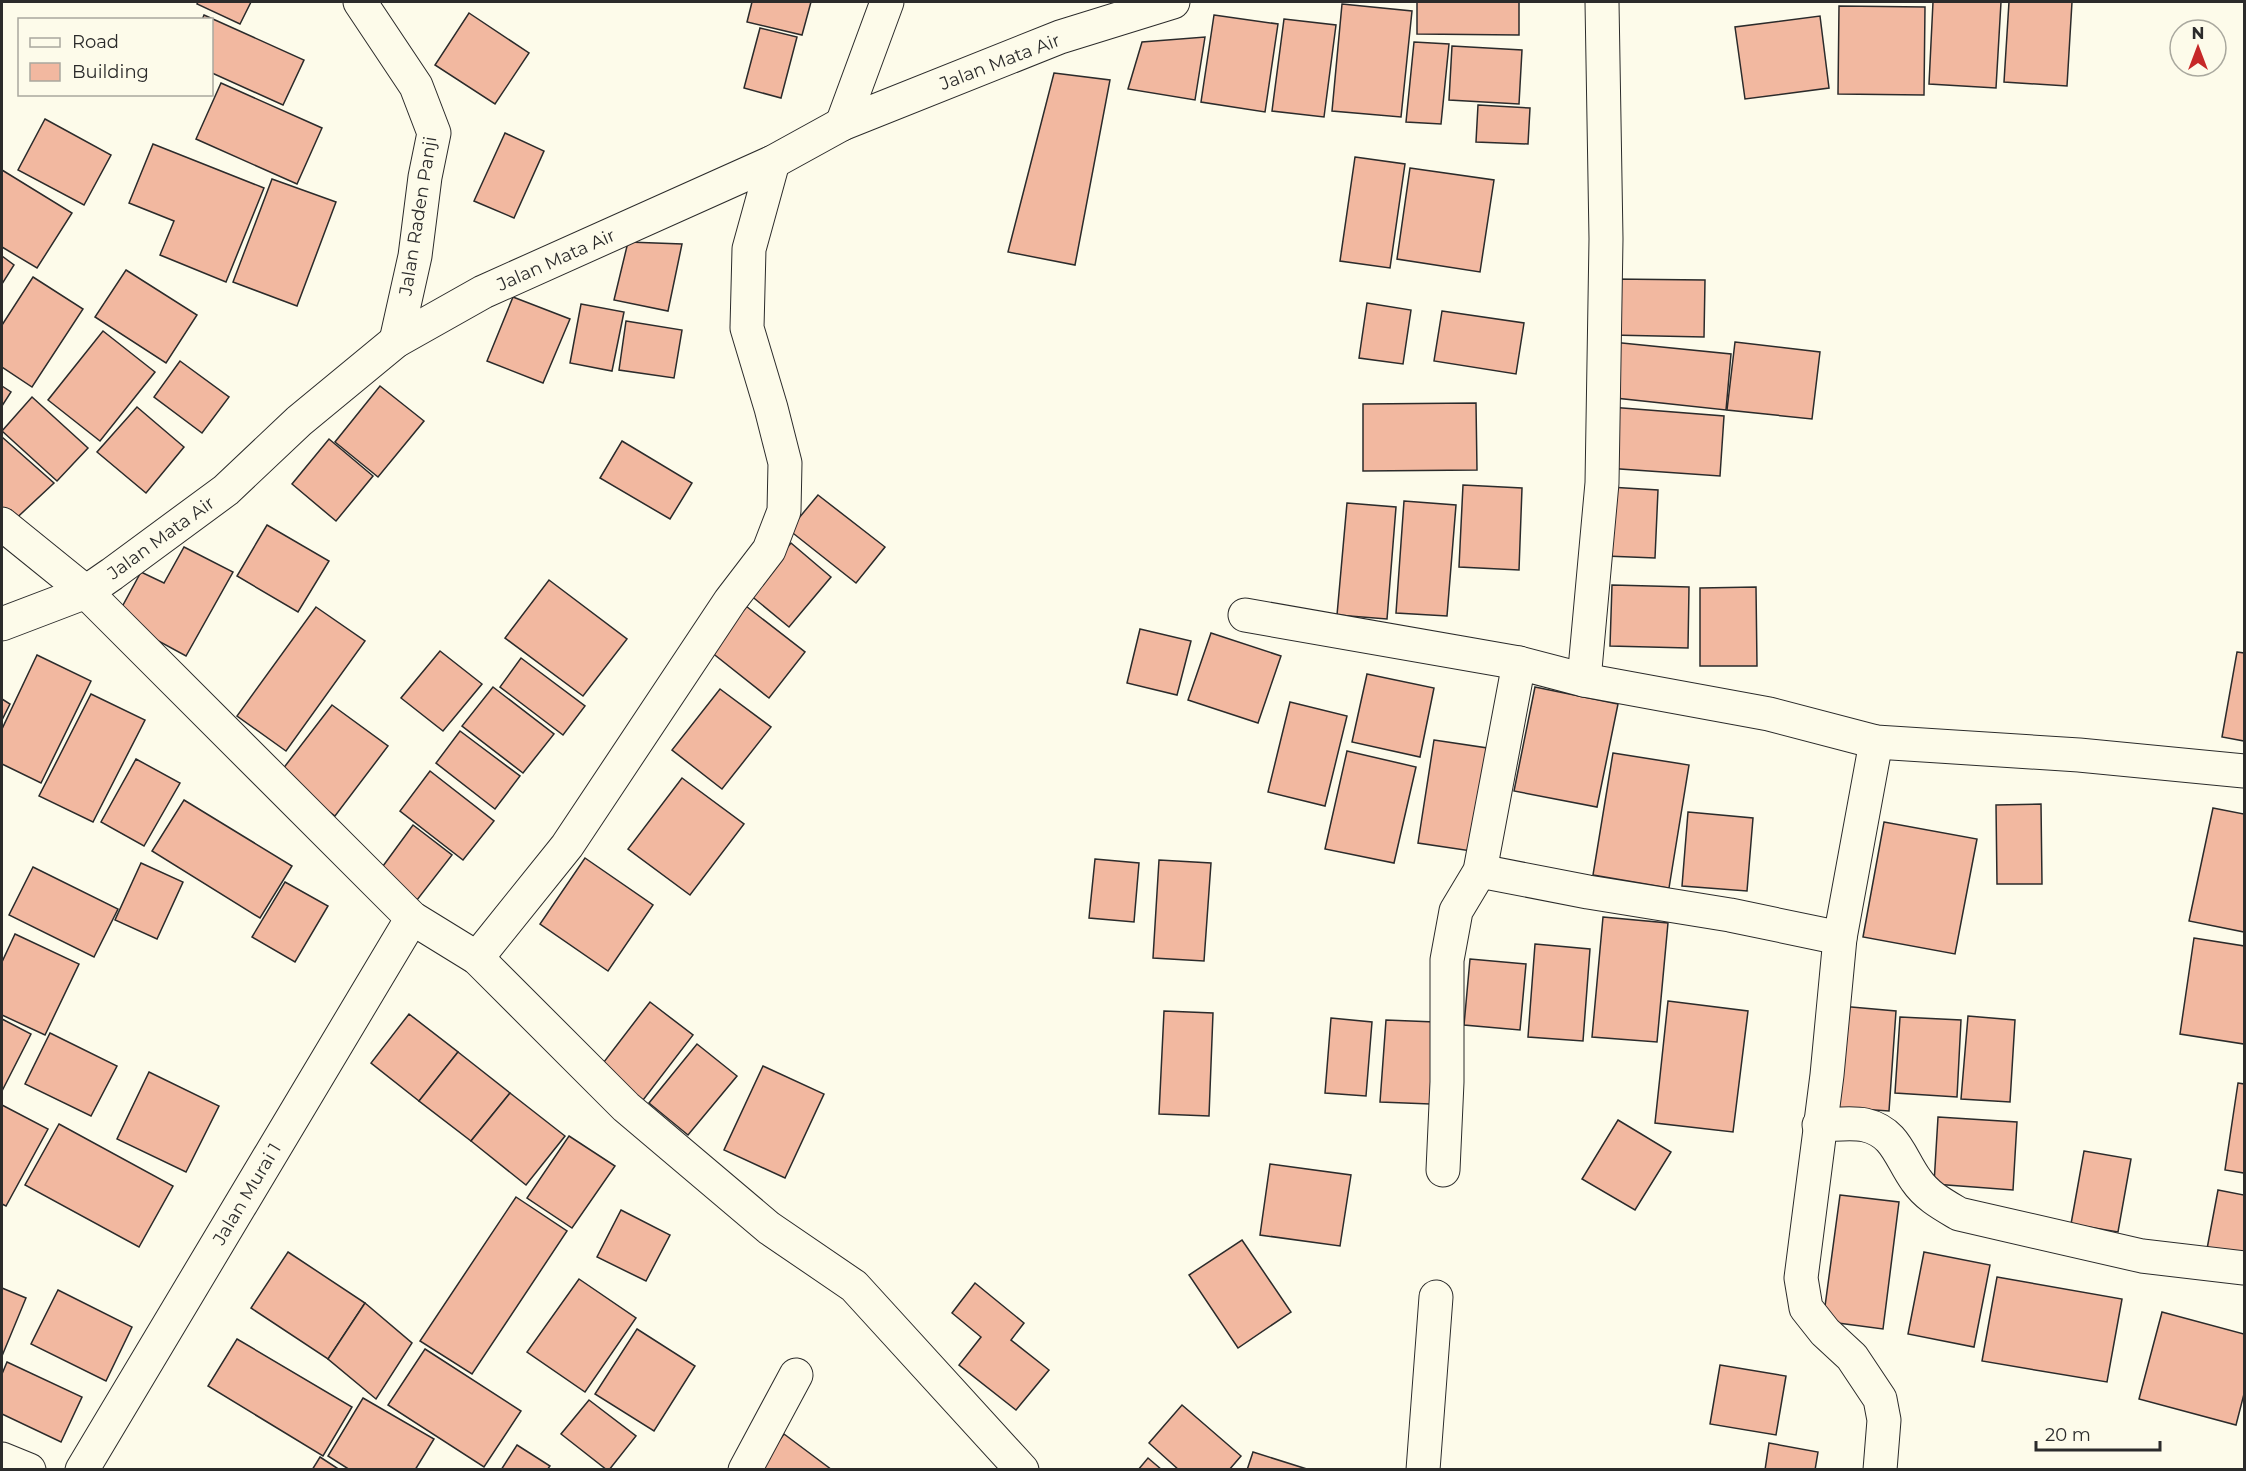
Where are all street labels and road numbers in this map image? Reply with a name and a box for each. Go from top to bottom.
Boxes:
street label: Jalan Mata Air [936,29,1063,95]
street label: Jalan Raden Panji [394,135,441,298]
street label: Jalan Mata Air [493,224,619,296]
street label: Jalan Mata Air [102,492,219,585]
street label: Jalan Murai 1 [208,1139,286,1250]

